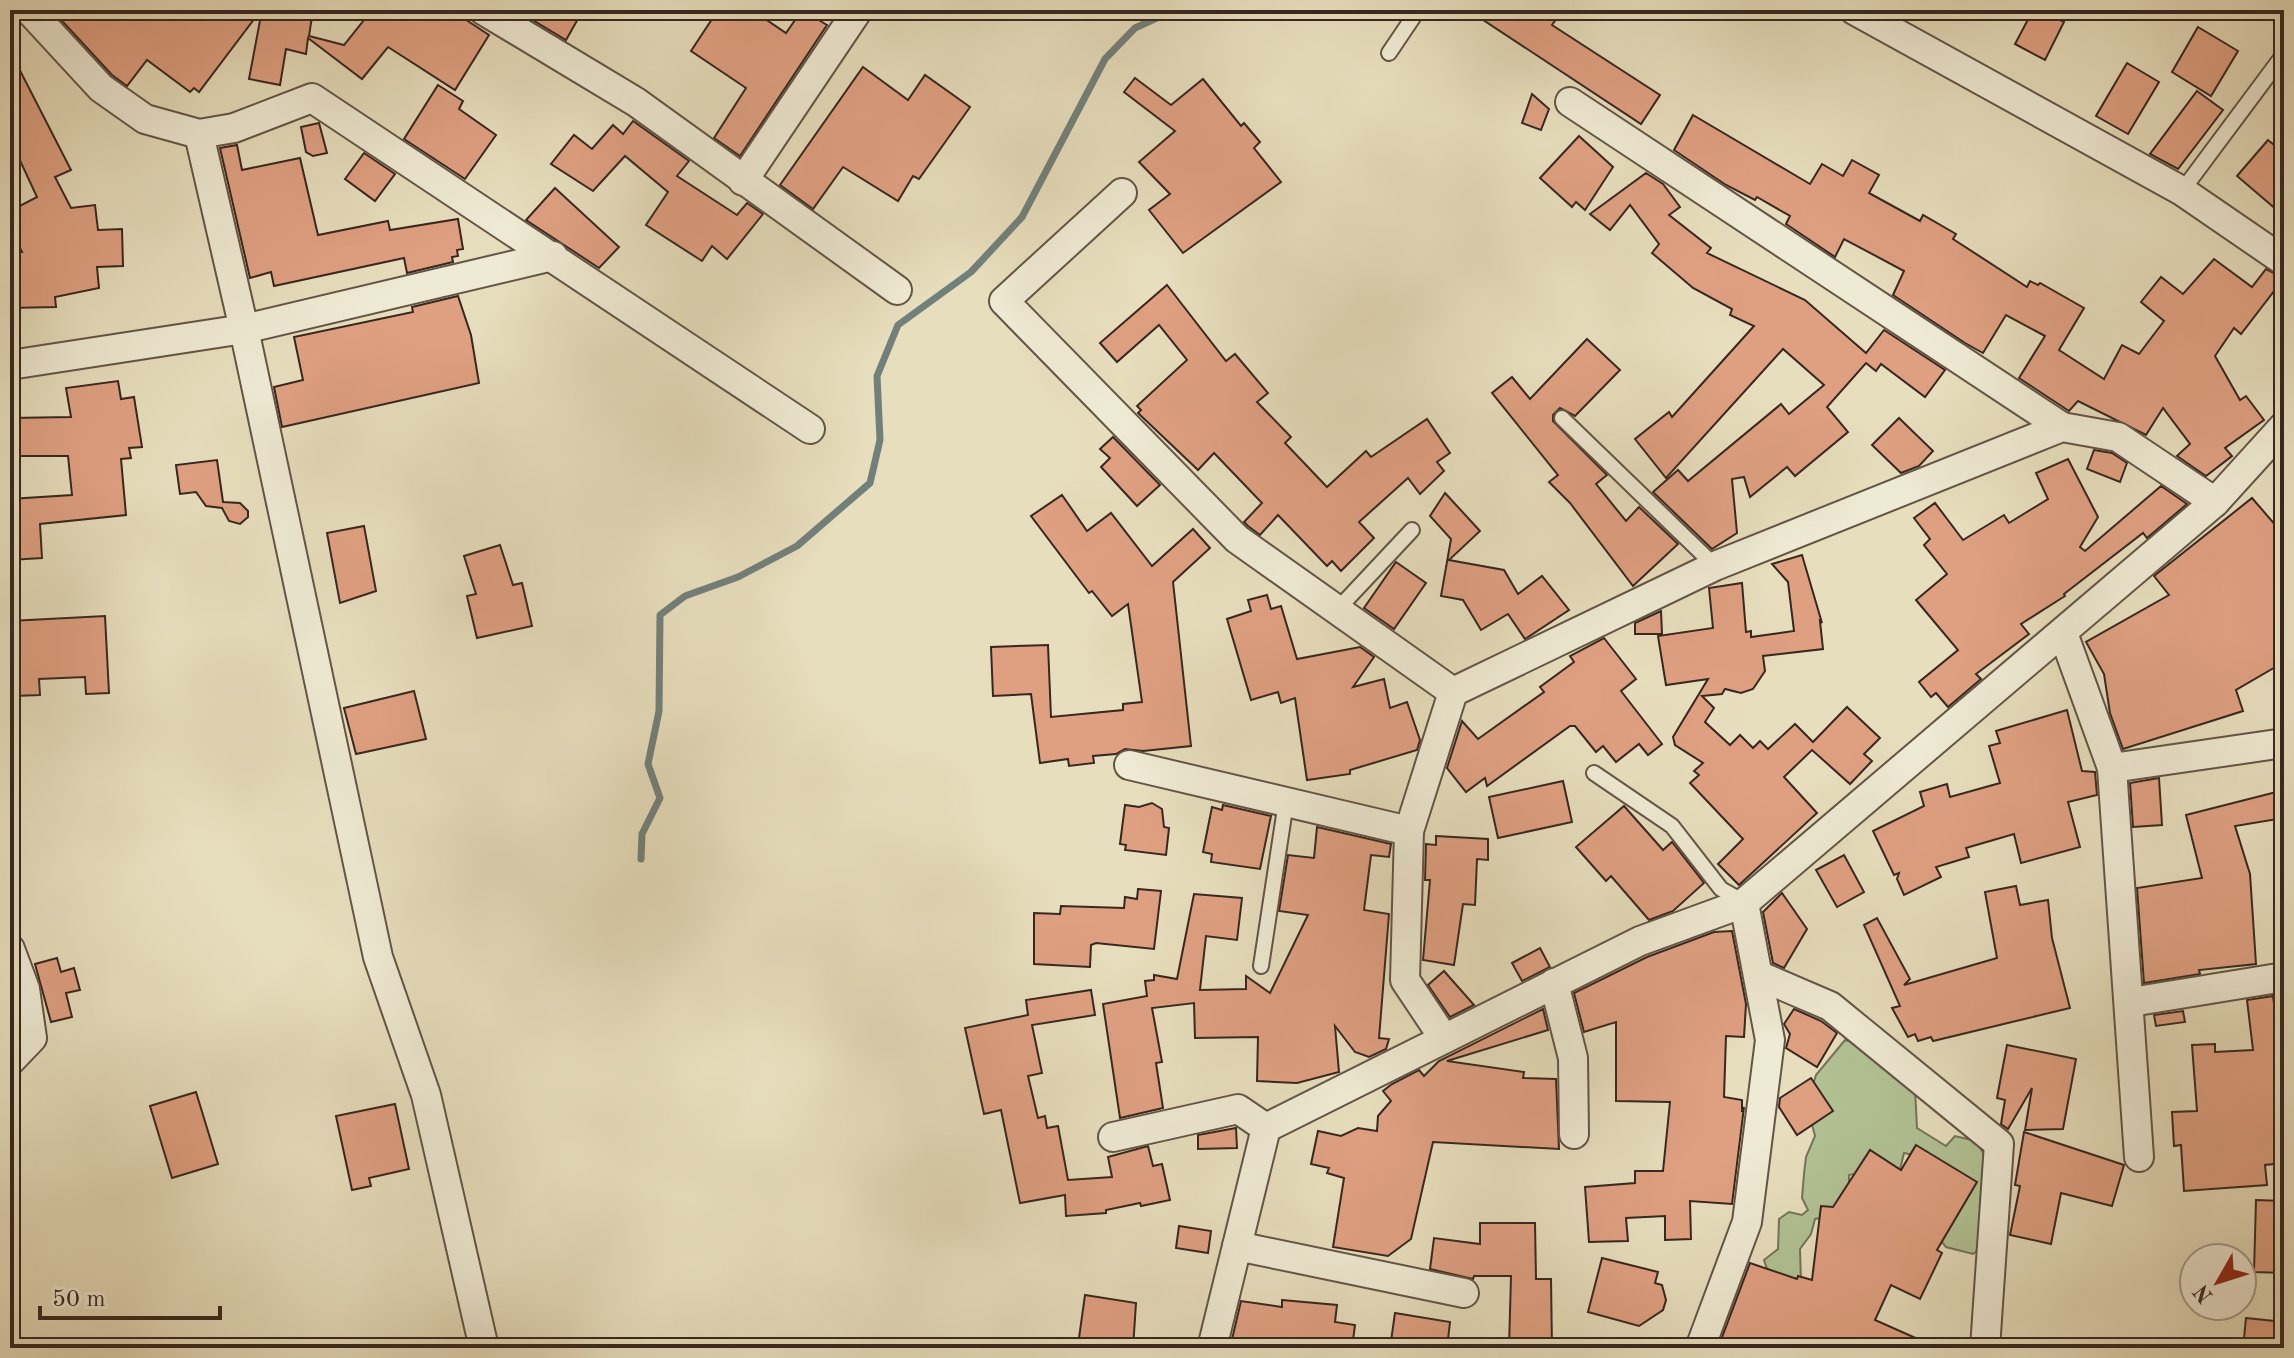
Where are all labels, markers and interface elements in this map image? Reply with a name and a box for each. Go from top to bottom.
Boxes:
north arrow [2178,1242,2258,1322]
scale bar [40,1270,220,1320]
text: N [2190,1280,2218,1307]
text: 50 m [52,1288,106,1312]

